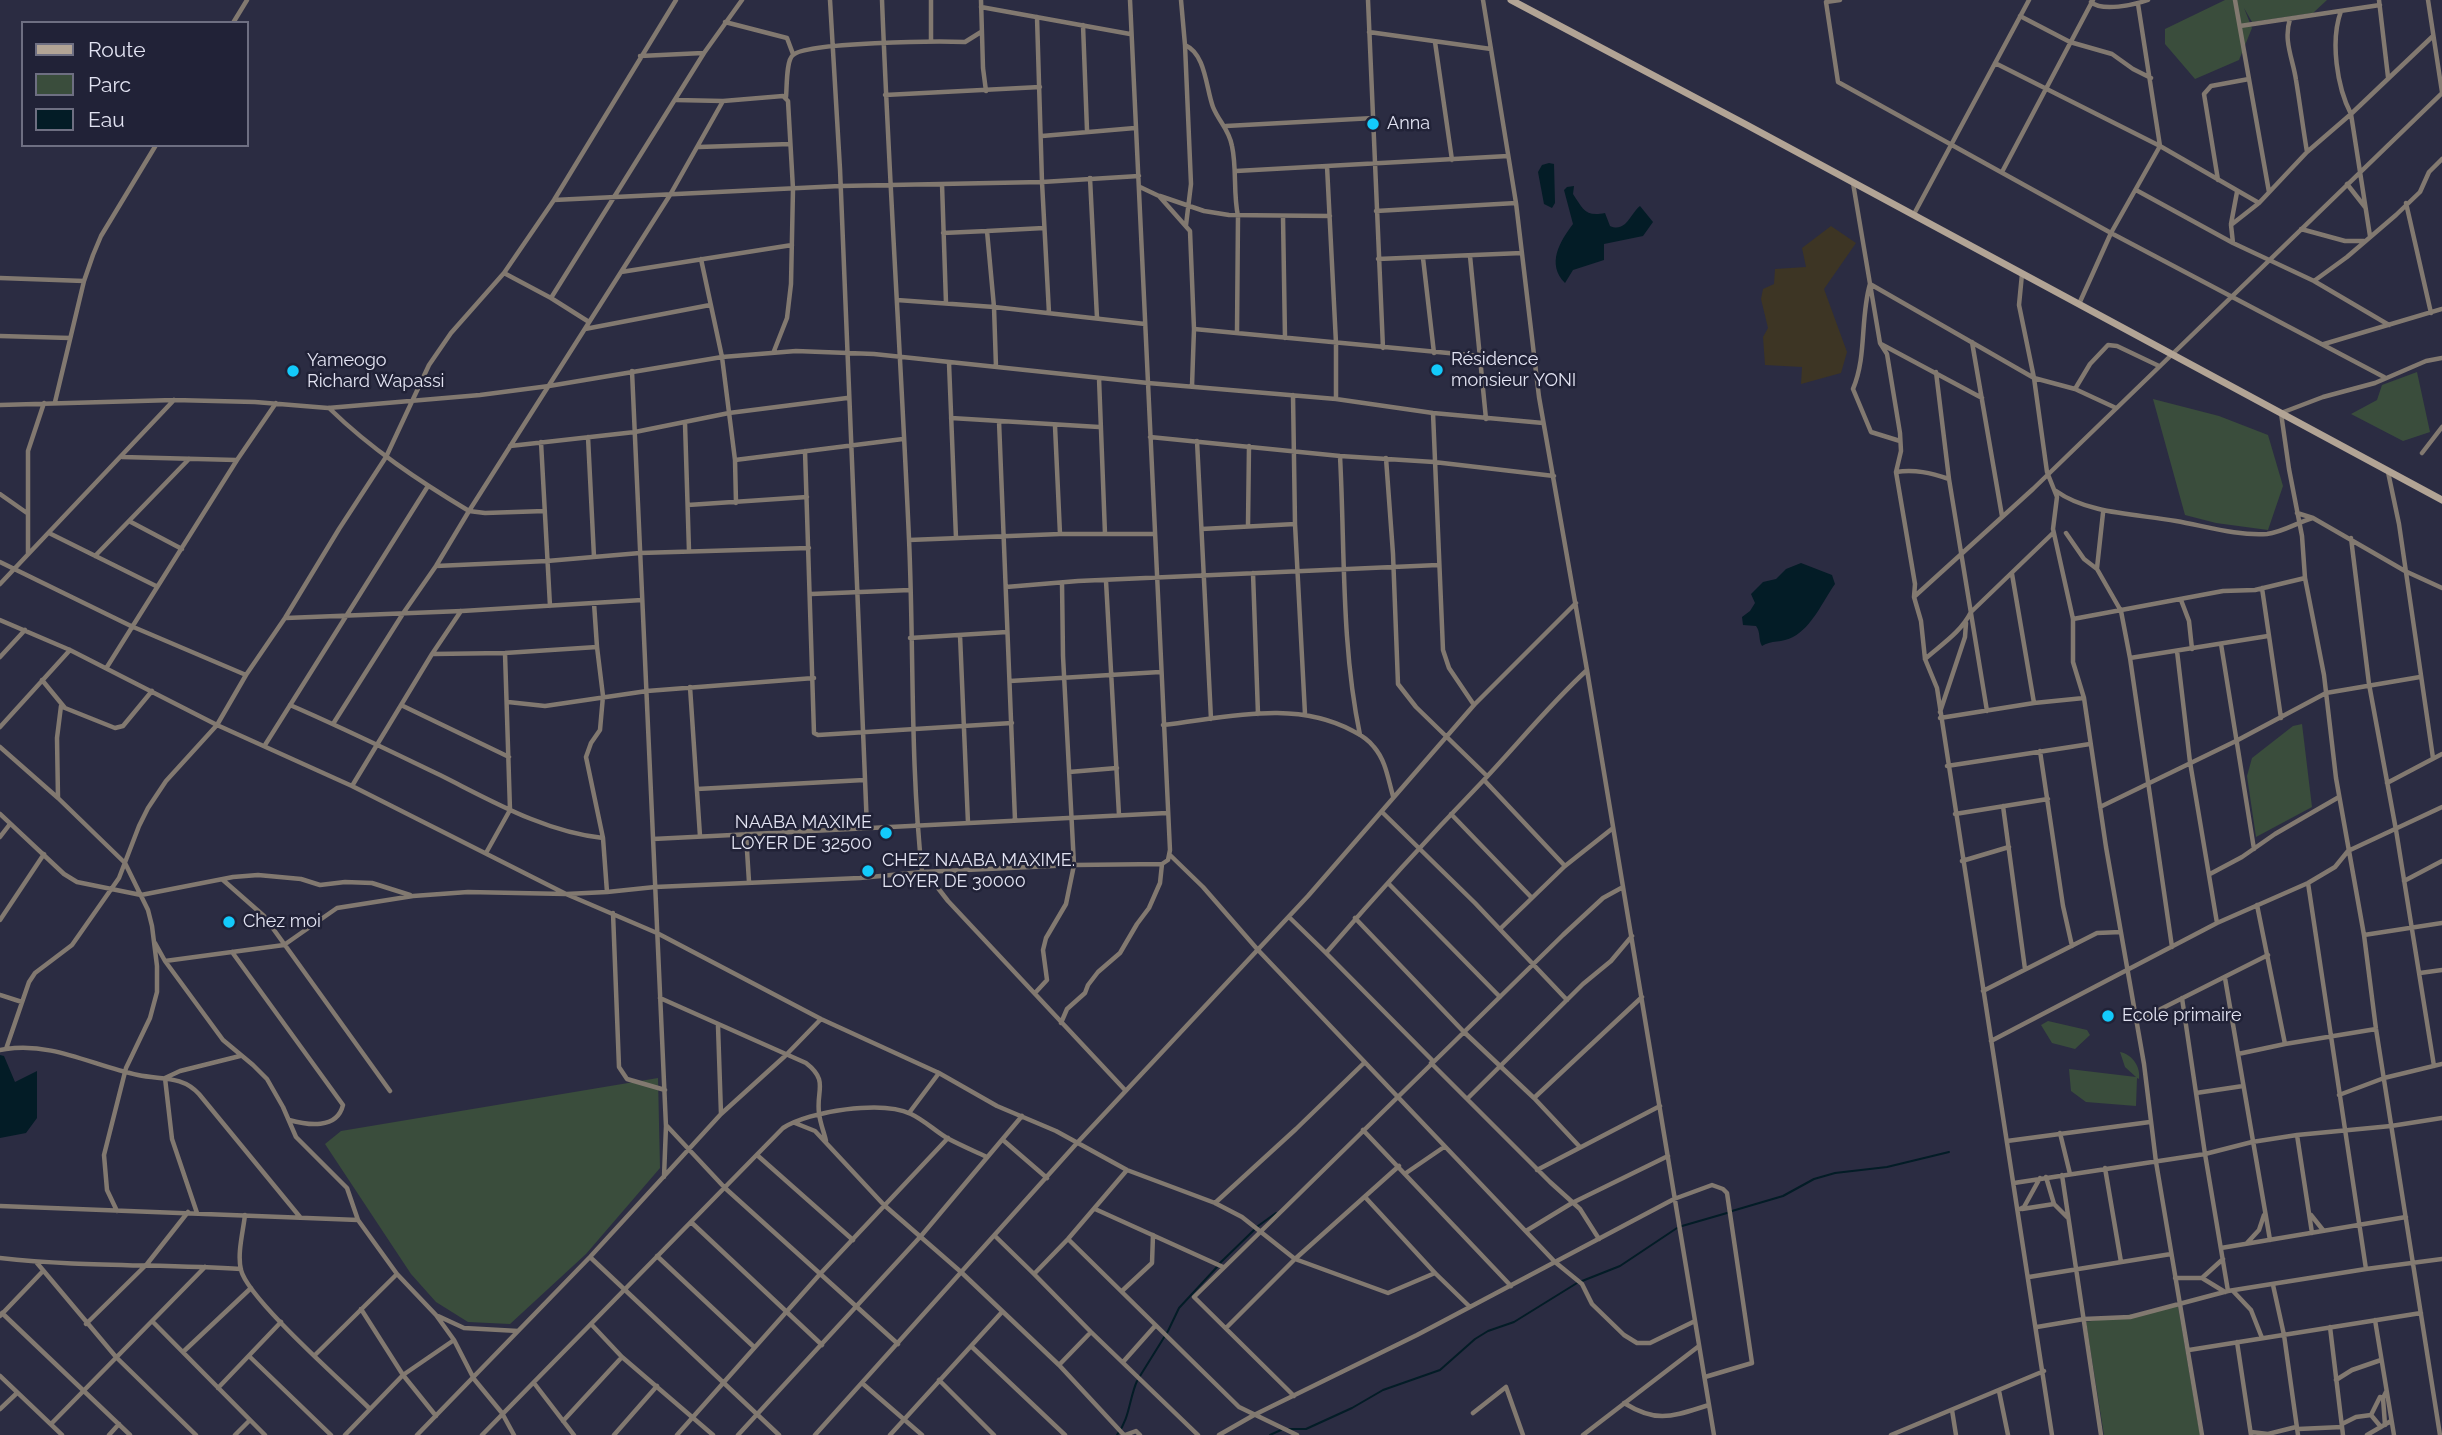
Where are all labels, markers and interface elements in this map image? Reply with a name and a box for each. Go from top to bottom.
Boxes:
legend [21,21,248,147]
text: Route [88,37,146,62]
text: Parc [88,72,131,97]
text: Eau [88,107,125,132]
place label: Anna [1387,113,1430,135]
marker: Anna [1365,116,1381,132]
place label: Résidence monsieur YONI [1451,349,1576,392]
place label: Yameogo Richard Wapassi [307,350,445,392]
marker: Résidence monsieur YONI [1429,362,1445,378]
marker: Yameogo Richard Wapassi [285,363,301,379]
place label: NAABA MAXIME LOYER DE 32500 [731,812,872,854]
marker: NAABA MAXIME LOYER DE 32500 [878,825,894,841]
place label: CHEZ NAABA MAXIME. LOYER DE 30000 [882,850,1075,892]
marker: CHEZ NAABA MAXIME. LOYER DE 30000 [860,863,876,879]
place label: Chez moi [243,911,321,933]
marker: Chez moi [221,914,237,930]
place label: Ecole primaire [2122,1005,2241,1027]
marker: Ecole primaire [2100,1008,2116,1024]

